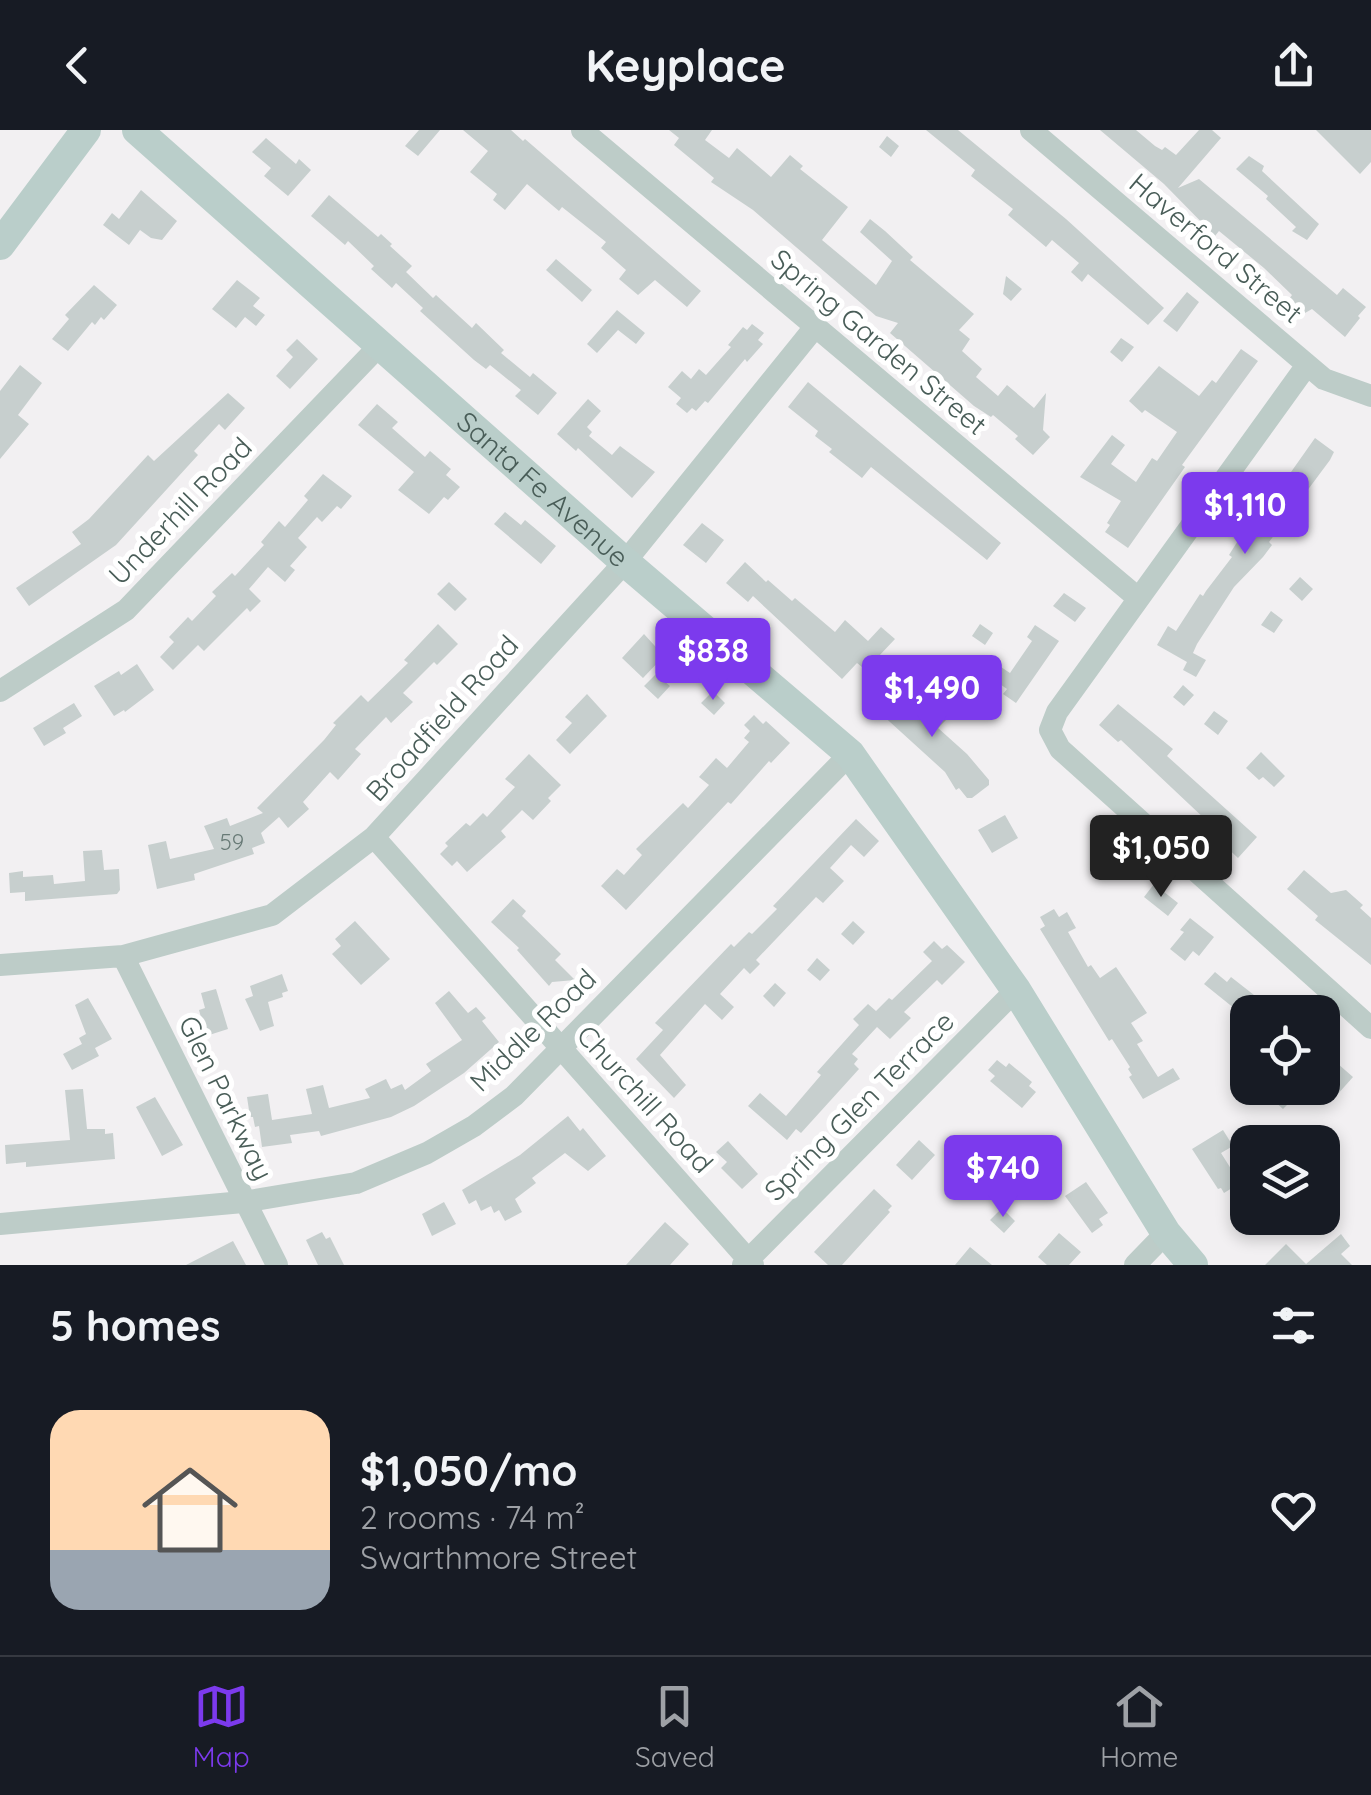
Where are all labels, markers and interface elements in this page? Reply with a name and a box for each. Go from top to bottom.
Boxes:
text: Keyplace [586,37,785,93]
icon: back [50,38,105,93]
icon: share [1266,38,1321,93]
street label: Haverford Street [1123,165,1310,330]
street label: Spring Garden Street [764,241,994,442]
street label: Santa Fe Avenue [450,404,636,574]
street label: Underhill Road [101,430,259,592]
pin: $1,110 [1164,472,1326,557]
text: $1,110 [1204,484,1286,524]
pin: $838 [654,618,772,703]
street label: Broadfield Road [358,627,525,808]
text: $838 [677,630,749,670]
pin: $1,490 [851,655,1013,740]
text: $1,490 [884,667,980,707]
pin: $1,050 [1080,815,1242,900]
text: $1,050 [1112,827,1210,867]
house number: 59 [220,828,244,856]
street label: Middle Road [462,961,603,1099]
map controls [1230,995,1340,1235]
button: locate [1230,995,1340,1105]
street label: Spring Glen Terrace [756,1003,961,1208]
street label: Glen Parkway [172,1010,281,1186]
street label: Churchill Road [570,1018,721,1180]
button: layers [1230,1125,1340,1235]
pin: $740 [944,1135,1062,1220]
text: $740 [966,1147,1040,1187]
icon: filters [1266,1298,1321,1353]
text: 5 homes [50,1299,221,1352]
text: $1,050/mo [360,1444,578,1497]
icon: home [130,1450,250,1570]
icon: heart [1266,1483,1321,1538]
text: 2 rooms · 74 m² [360,1497,585,1537]
text: Swarthmore Street [360,1537,637,1577]
tab: Map [193,1679,250,1774]
tab: Saved [635,1679,715,1774]
tab: Home [1100,1679,1178,1774]

